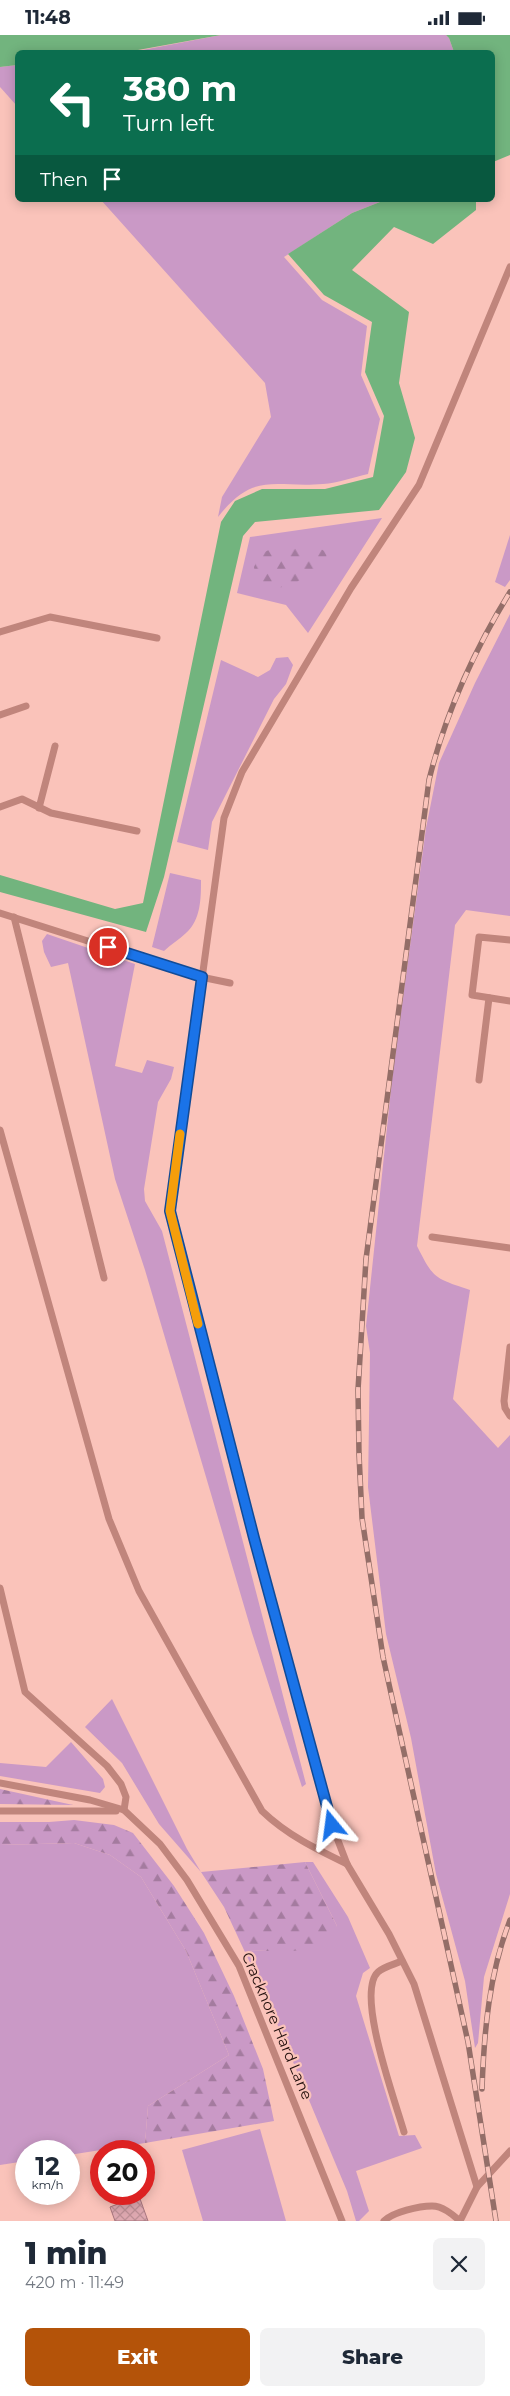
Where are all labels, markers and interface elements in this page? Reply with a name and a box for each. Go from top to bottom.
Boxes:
text: 11:48 [25,6,71,29]
text: 380 m [123,67,237,110]
icon: left [40,70,105,135]
text: Turn left [123,110,215,137]
icon: arrive [98,165,126,193]
text: Then [40,168,88,191]
pin [87,926,129,968]
icon: arrive [94,933,122,961]
position arrow [305,1798,357,1850]
street label: Cracknore Hard Lane [238,1949,317,2102]
speed limit sign: 20 [90,2140,155,2205]
text: 12 [35,2151,60,2181]
text: km/h [31,2177,64,2192]
text: 1 min [25,2235,108,2272]
button: close [433,2238,485,2290]
text: 420 m · 11:49 [25,2273,124,2292]
button: Exit [25,2328,250,2386]
button: Share [260,2328,485,2386]

